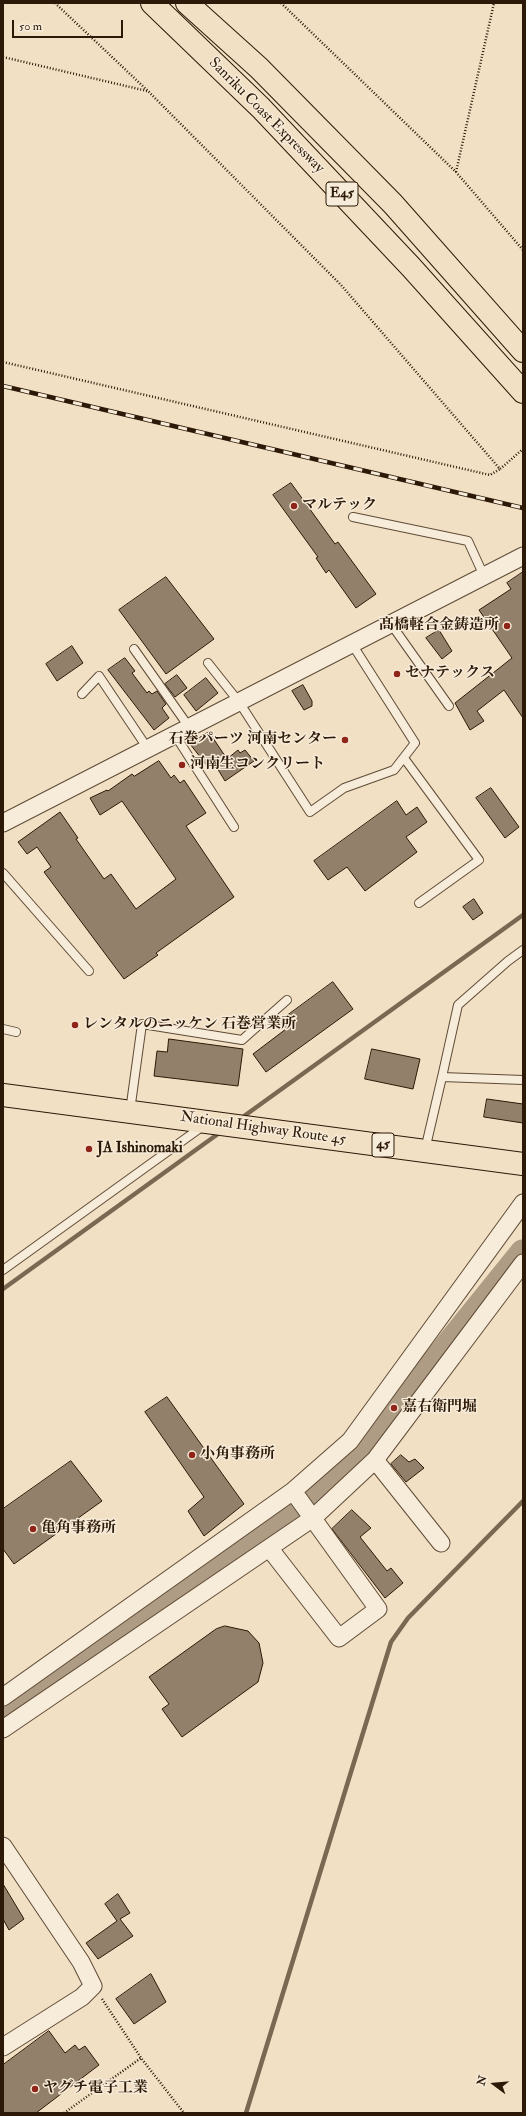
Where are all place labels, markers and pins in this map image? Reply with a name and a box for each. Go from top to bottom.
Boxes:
place label: マルテック [302,497,377,515]
marker: マルテック [289,501,299,511]
place label: 髙橋軽合金鋳造所 [379,617,499,635]
marker: 髙橋軽合金鋳造所 [502,621,512,631]
place label: セナテックス [405,665,495,683]
marker: セナテックス [392,669,402,679]
place label: 石巻パーツ 河南センター [169,731,337,749]
marker: 石巻パーツ 河南センター [340,735,350,745]
place label: 河南生コンクリート [190,756,325,774]
marker: 河南生コンクリート [177,760,187,770]
place label: レンタルのニッケン 石巻営業所 [83,1016,296,1034]
marker: レンタルのニッケン 石巻営業所 [70,1020,80,1030]
place label: JA Ishinomaki [97,1140,183,1158]
marker: JA Ishinomaki [84,1144,94,1154]
place label: 嘉右衛門堀 [402,1399,477,1417]
marker: 嘉右衛門堀 [389,1403,399,1413]
place label: 小角事務所 [200,1446,275,1464]
marker: 小角事務所 [187,1450,197,1460]
place label: 亀角事務所 [41,1520,116,1538]
marker: 亀角事務所 [28,1524,38,1534]
place label: ヤグチ電子工業 [43,2080,148,2098]
marker: ヤグチ電子工業 [30,2084,40,2094]

